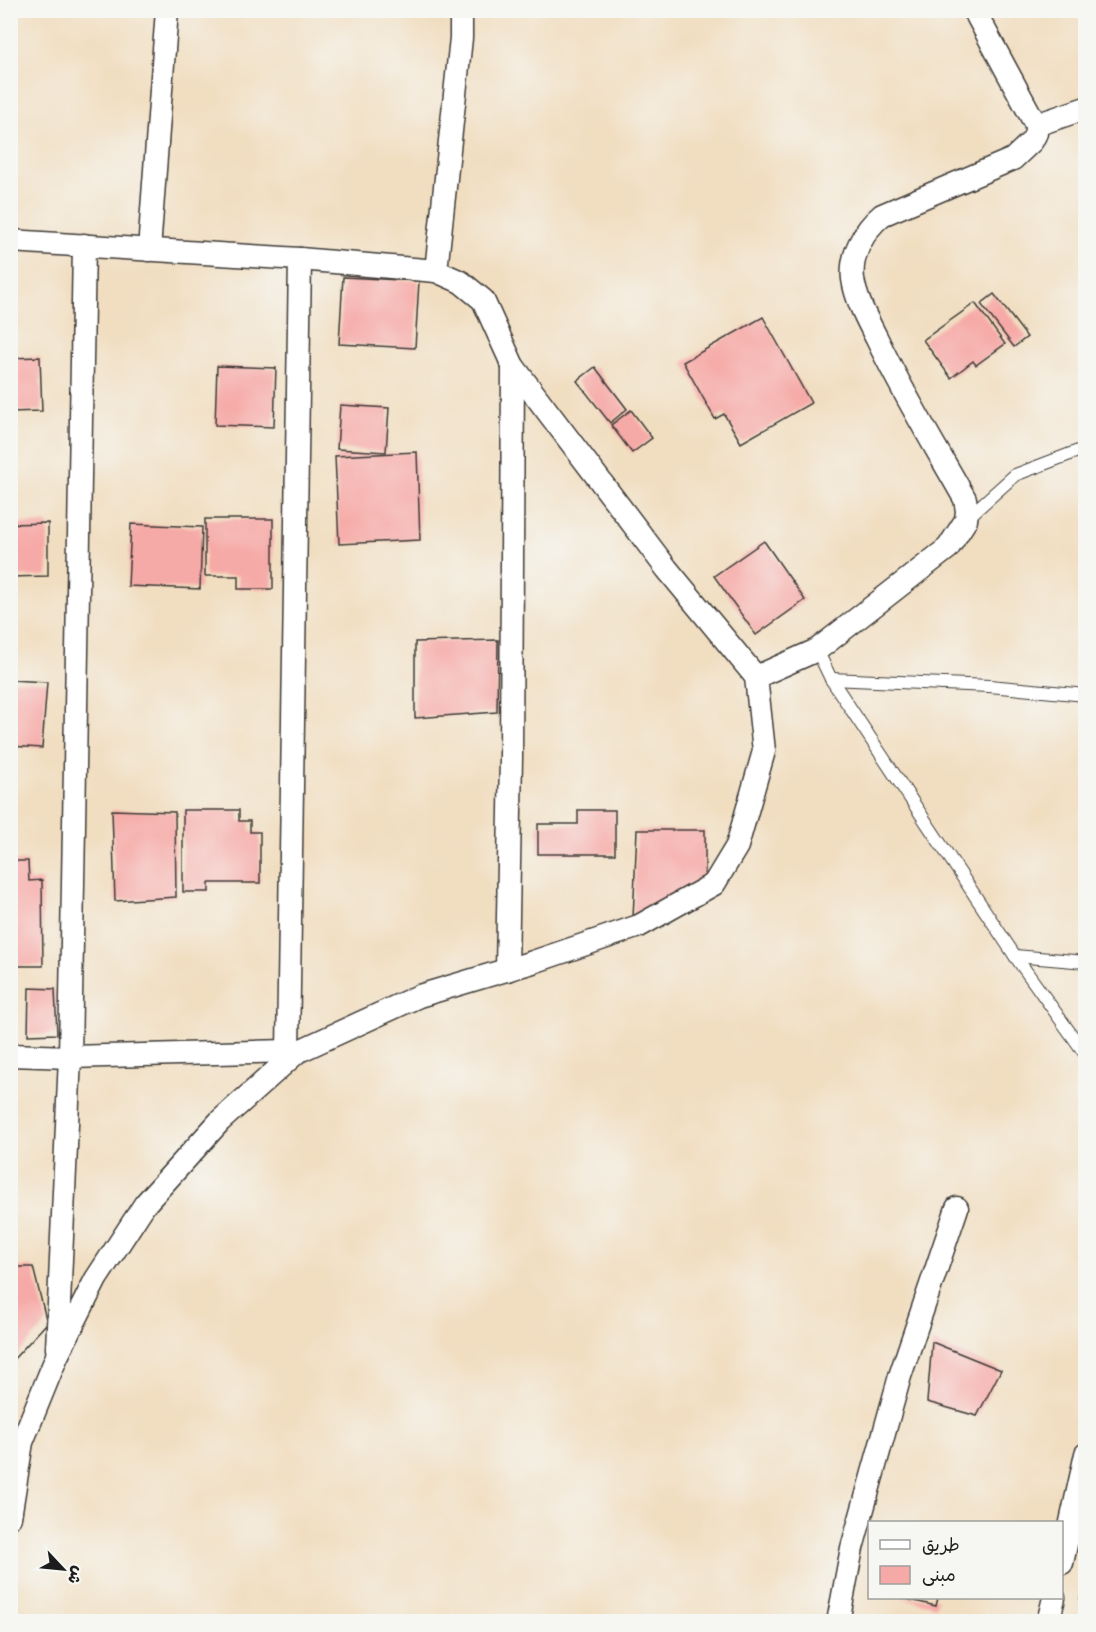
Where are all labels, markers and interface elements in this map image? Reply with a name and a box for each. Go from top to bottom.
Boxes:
legend [868,1521,1063,1599]
text: طريق [922,1532,960,1556]
north arrow [33,1539,93,1599]
text: مبنى [922,1562,956,1586]
text: ش [64,1563,90,1588]

